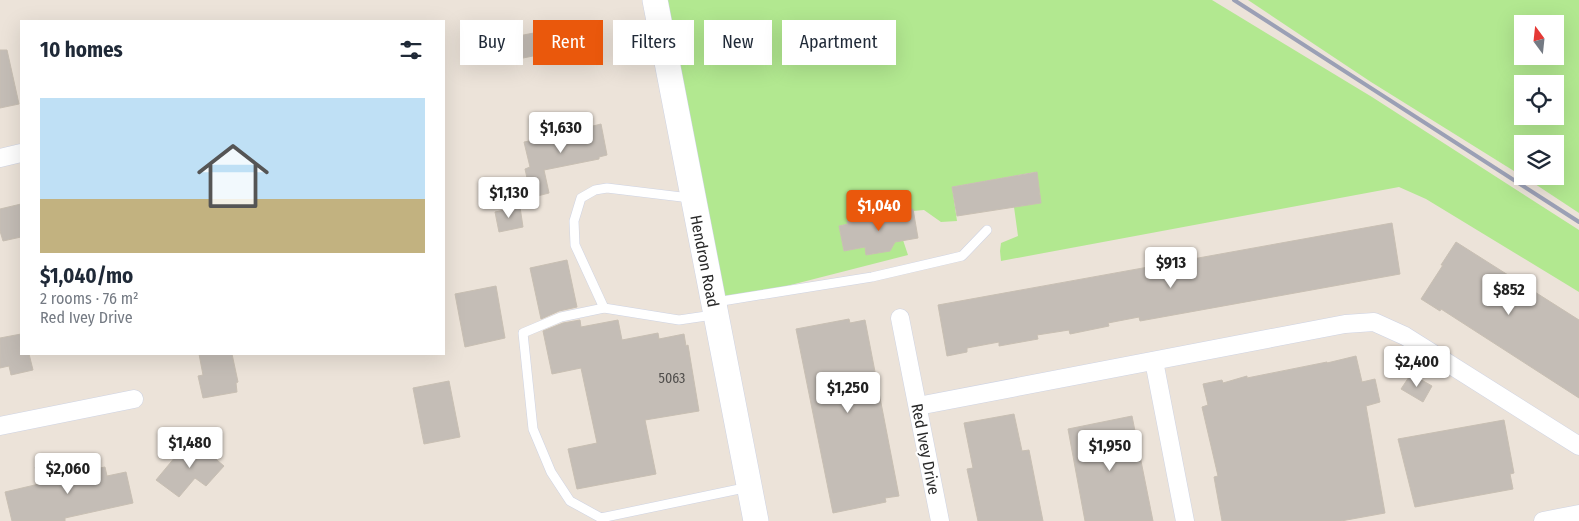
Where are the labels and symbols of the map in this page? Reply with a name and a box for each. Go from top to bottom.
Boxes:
north arrow [1514,15,1564,65]
pin: $1,630 [520,112,602,154]
pin: $1,130 [468,176,550,219]
pin: $1,040 [838,190,920,232]
street label: Hendron Road [686,213,723,309]
pin: $913 [1141,246,1201,289]
pin: $852 [1479,274,1539,316]
pin: $2,400 [1376,346,1458,388]
house number: 5063 [659,370,685,387]
pin: $1,250 [807,372,889,414]
street label: Red Ivey Drive [907,402,944,496]
pin: $1,480 [149,426,231,469]
pin: $1,950 [1069,430,1151,472]
pin: $2,060 [27,452,109,495]

